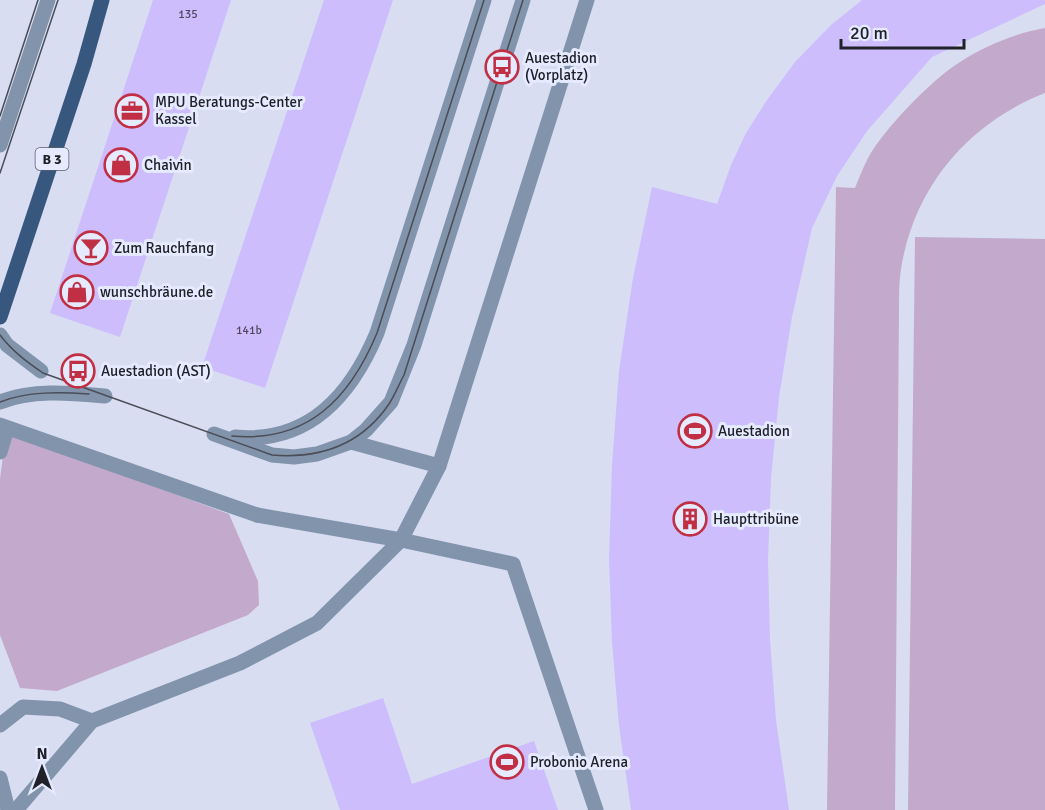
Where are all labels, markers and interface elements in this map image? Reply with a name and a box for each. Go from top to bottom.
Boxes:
house number: 135 [178,7,198,22]
scale bar [841,12,964,50]
text: 20 m [850,22,888,44]
bus stop icon: Auestadion (Vorplatz) [484,49,520,85]
place label: Auestadion (Vorplatz) [525,49,597,84]
office icon: MPU Beratungs-Center Kassel [114,93,150,129]
place label: MPU Beratungs-Center Kassel [155,93,303,128]
shop icon: Chaivin [103,147,139,183]
road number: B 3 [36,148,68,170]
place label: Chaivin [144,156,192,174]
bar icon: Zum Rauchfang [73,230,109,266]
place label: Zum Rauchfang [114,239,214,257]
shop icon: wunschbräune.de [59,274,95,310]
place label: wunschbräune.de [100,283,213,301]
house number: 141b [236,323,262,338]
bus stop icon: Auestadion (AST) [60,353,96,389]
place label: Auestadion (AST) [101,362,211,380]
sports icon: Auestadion [677,413,713,449]
place label: Auestadion [718,422,790,440]
building icon: Haupttribüne [672,501,708,537]
place label: Haupttribüne [713,510,799,528]
north arrow [12,738,72,798]
text: N [36,744,48,764]
sports icon: Probonio Arena [489,744,525,780]
place label: Probonio Arena [530,753,628,771]

